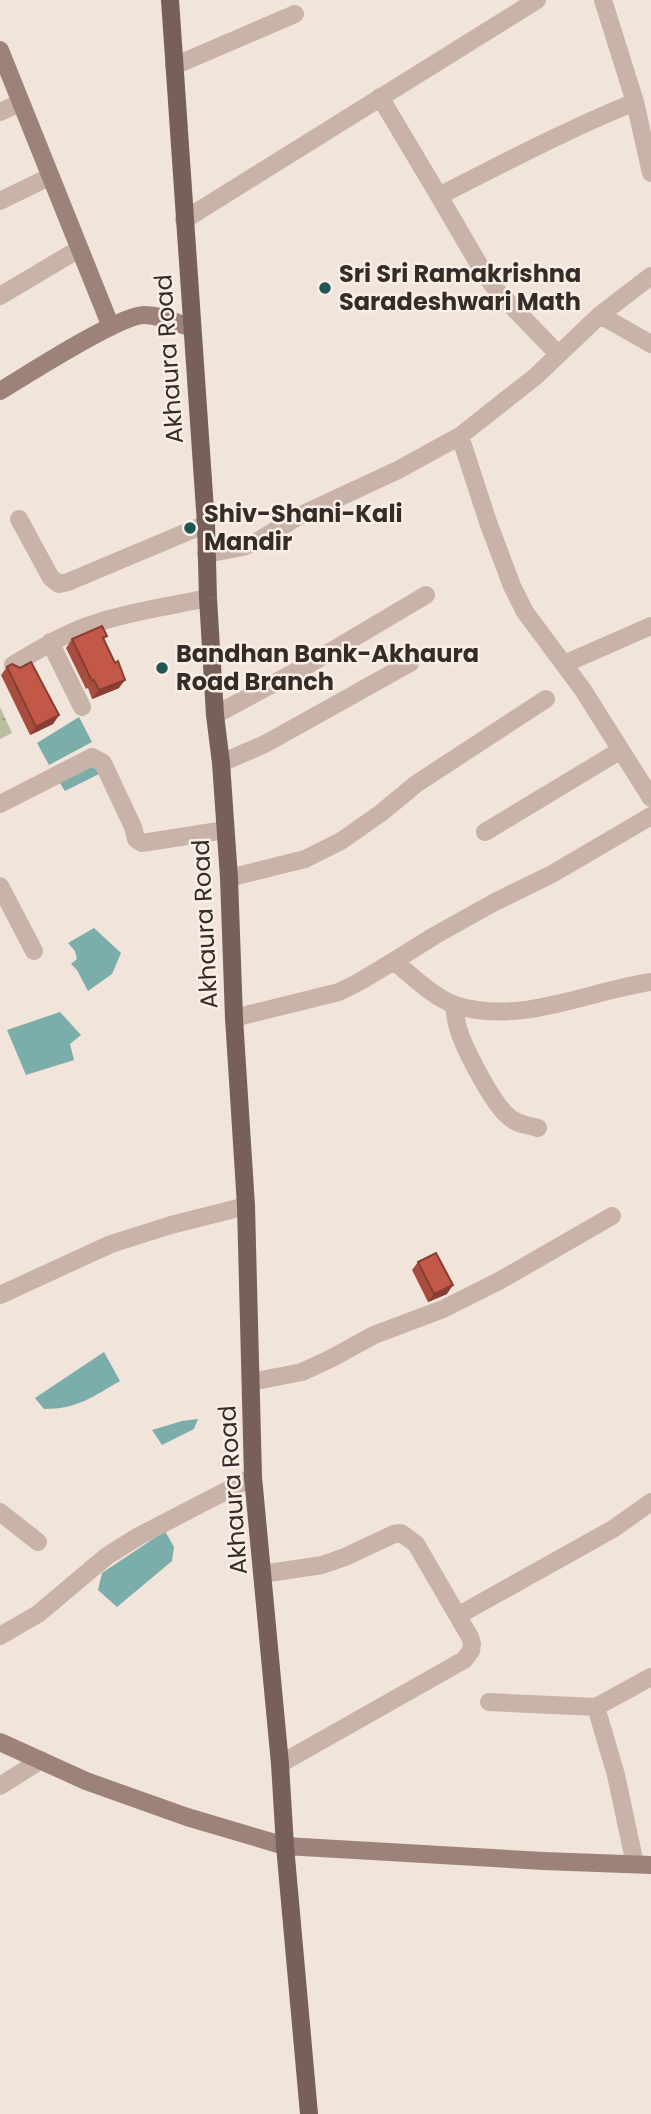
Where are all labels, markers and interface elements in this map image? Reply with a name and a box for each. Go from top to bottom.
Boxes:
place label: Sri Sri Ramakrishna Saradeshwari Math [339,257,581,318]
street label: Akhaura Road [146,273,191,445]
marker: Sri Sri Ramakrishna Saradeshwari Math [317,280,333,296]
place label: Shiv-Shani-Kali Mandir [204,497,403,558]
marker: Shiv-Shani-Kali Mandir [182,520,198,536]
place label: Bandhan Bank-Akhaura Road Branch [176,637,479,698]
marker: Bandhan Bank-Akhaura Road Branch [154,660,170,676]
street label: Akhaura Road [184,839,225,1010]
street label: Akhaura Road [210,1404,255,1576]

